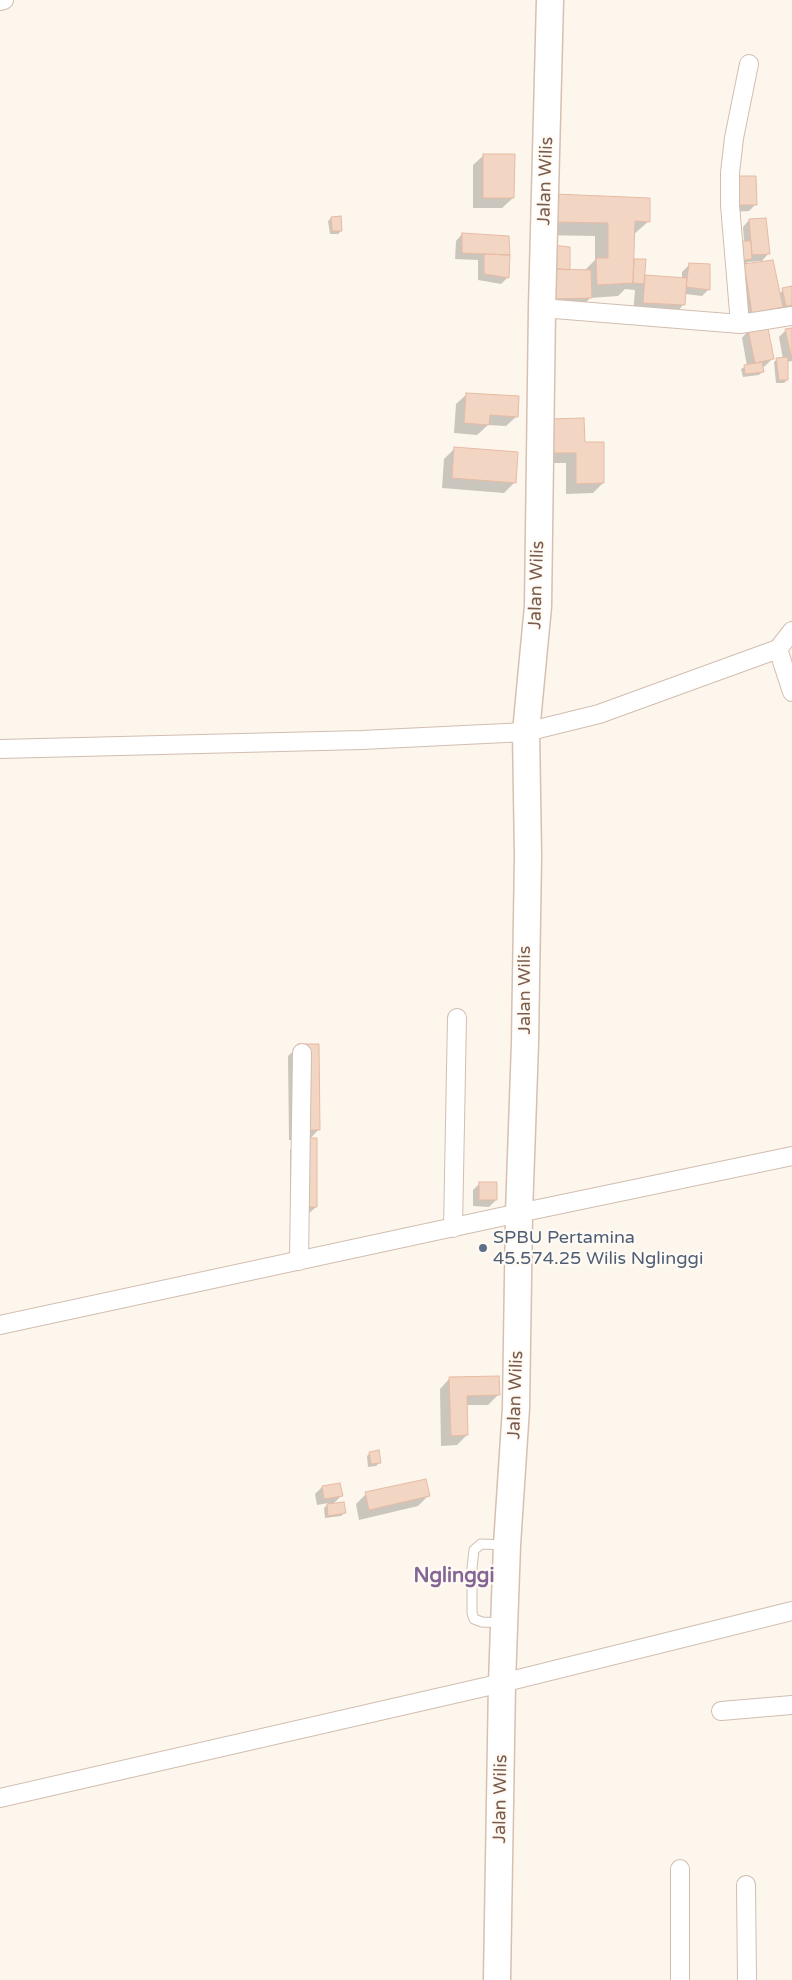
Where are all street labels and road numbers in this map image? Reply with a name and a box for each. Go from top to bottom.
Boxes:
street label: Jalan Wilis [534,136,558,226]
street label: Jalan Wilis [525,540,549,630]
street label: Jalan Wilis [514,946,536,1034]
street label: Jalan Wilis [504,1350,528,1440]
street label: Jalan Wilis [489,1754,513,1844]

